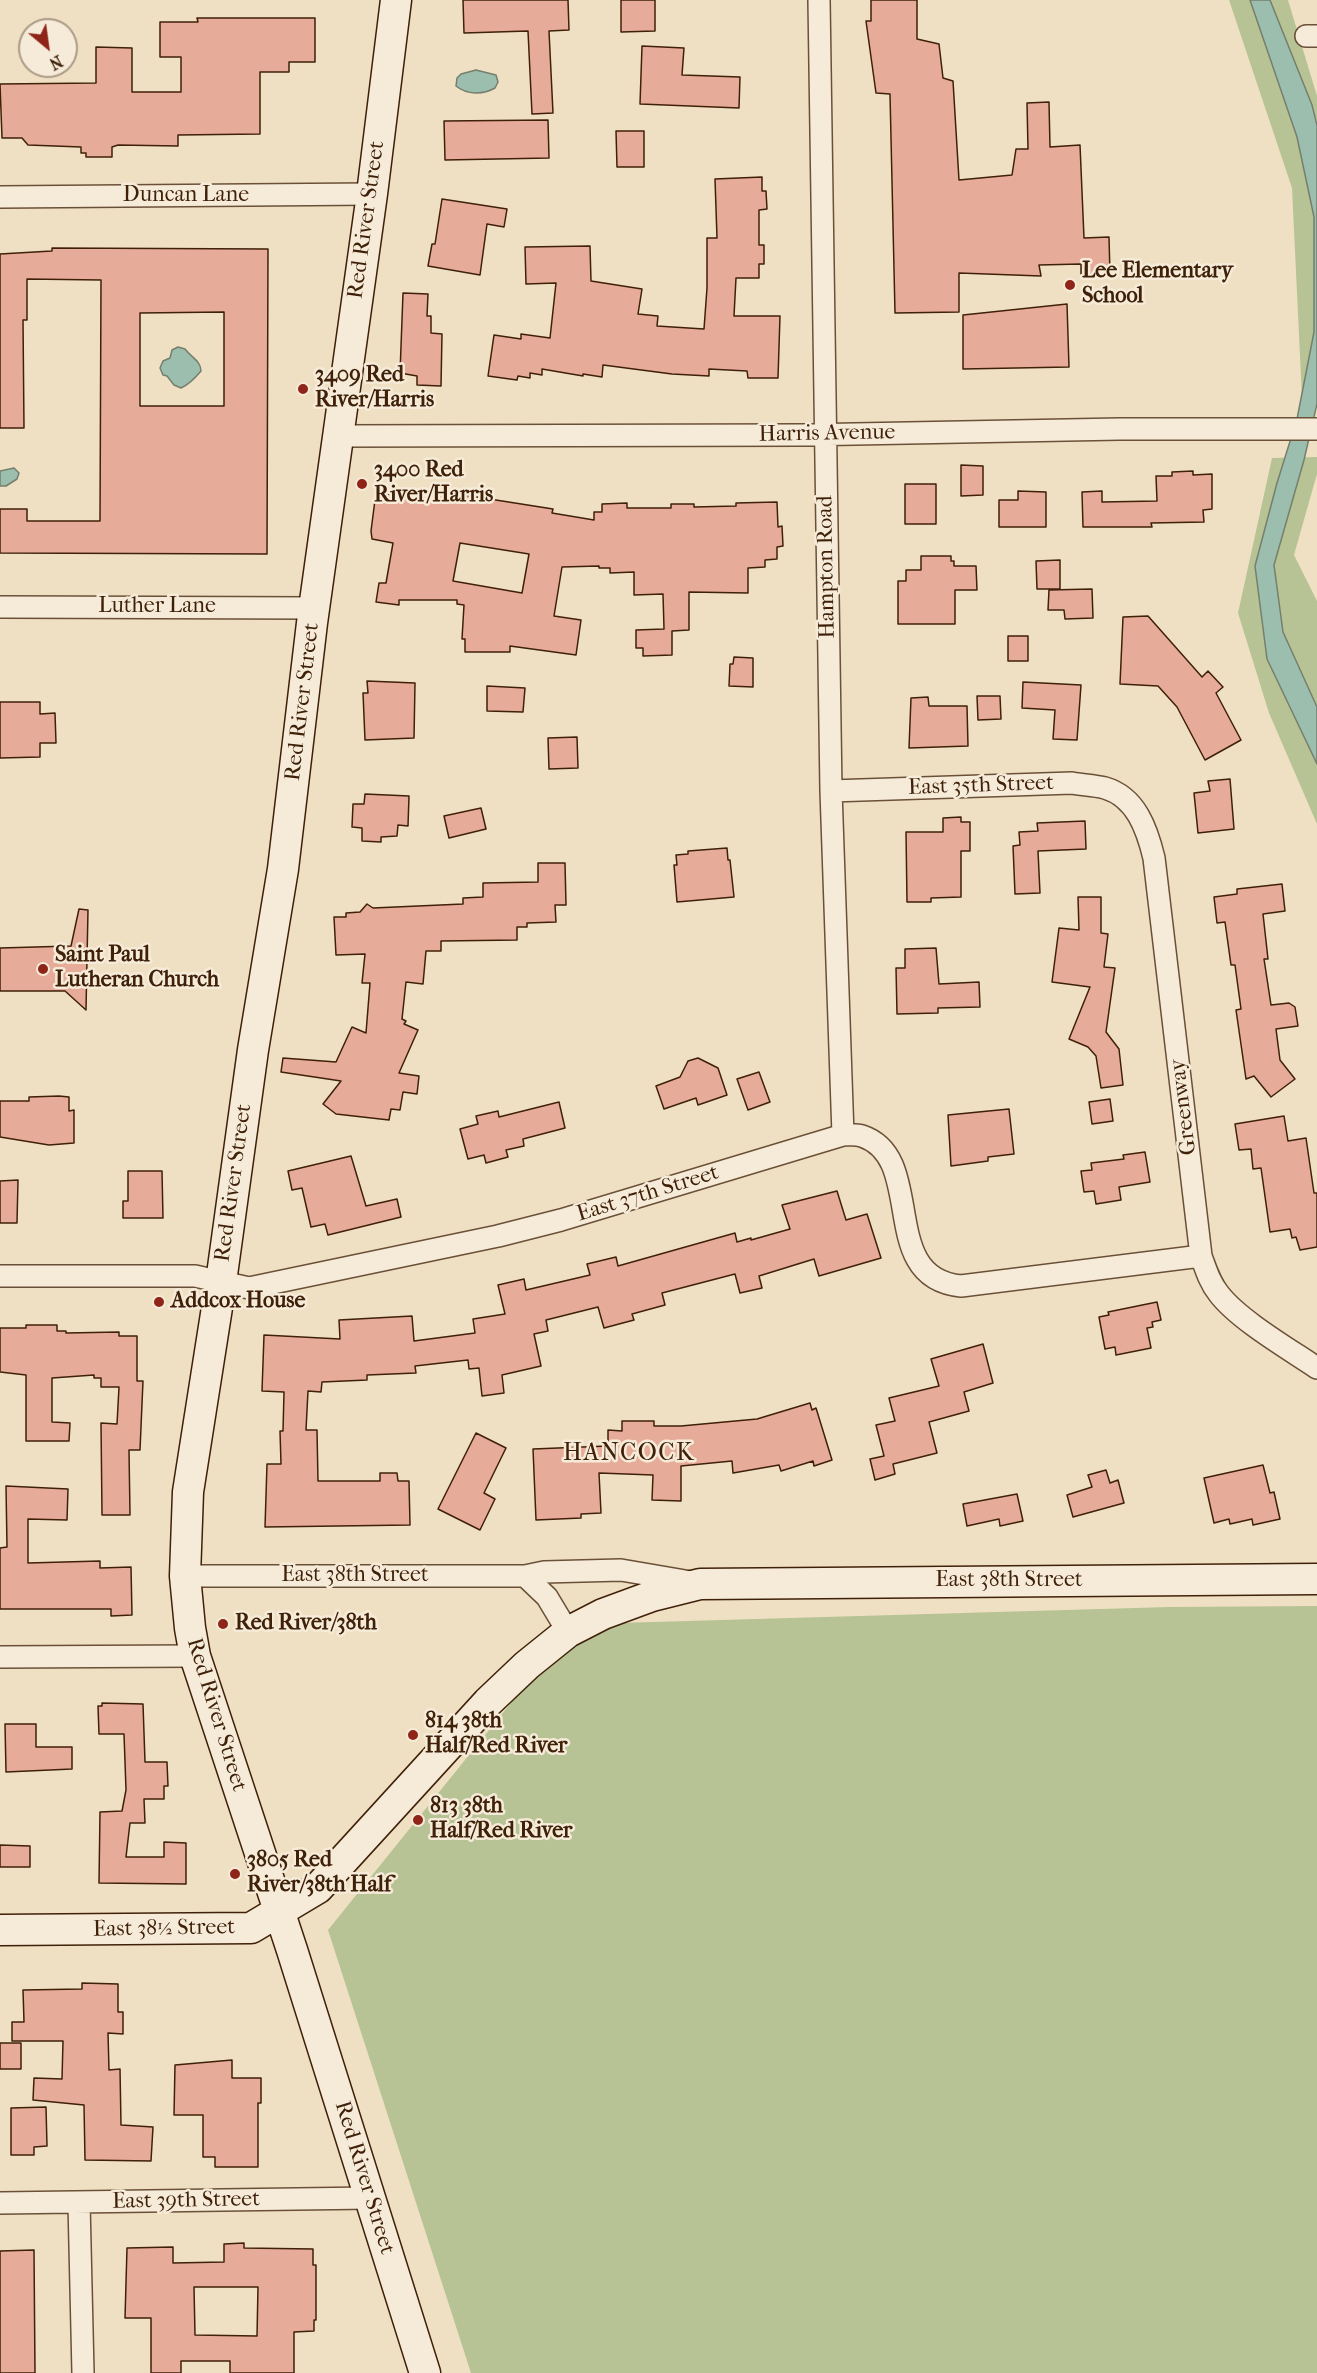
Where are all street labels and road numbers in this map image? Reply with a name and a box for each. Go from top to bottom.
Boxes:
street label: Red River Street [343,139,391,301]
street label: Duncan Lane [123,183,249,209]
street label: Harris Avenue [758,420,896,448]
street label: Hampton Road [813,495,841,639]
street label: Luther Lane [98,594,216,620]
street label: Red River Street [280,622,326,782]
street label: East 35th Street [908,770,1054,802]
street label: Greenway [1165,1057,1203,1157]
street label: Red River Street [210,1102,258,1264]
street label: East 37th Street [574,1160,722,1228]
street label: East 38th Street [281,1563,429,1589]
street label: East 38th Street [935,1568,1083,1594]
street label: Red River Street [180,1635,252,1795]
street label: East 38½ Street [93,1915,235,1943]
street label: Red River Street [328,2098,400,2258]
street label: East 39th Street [112,2187,260,2215]

